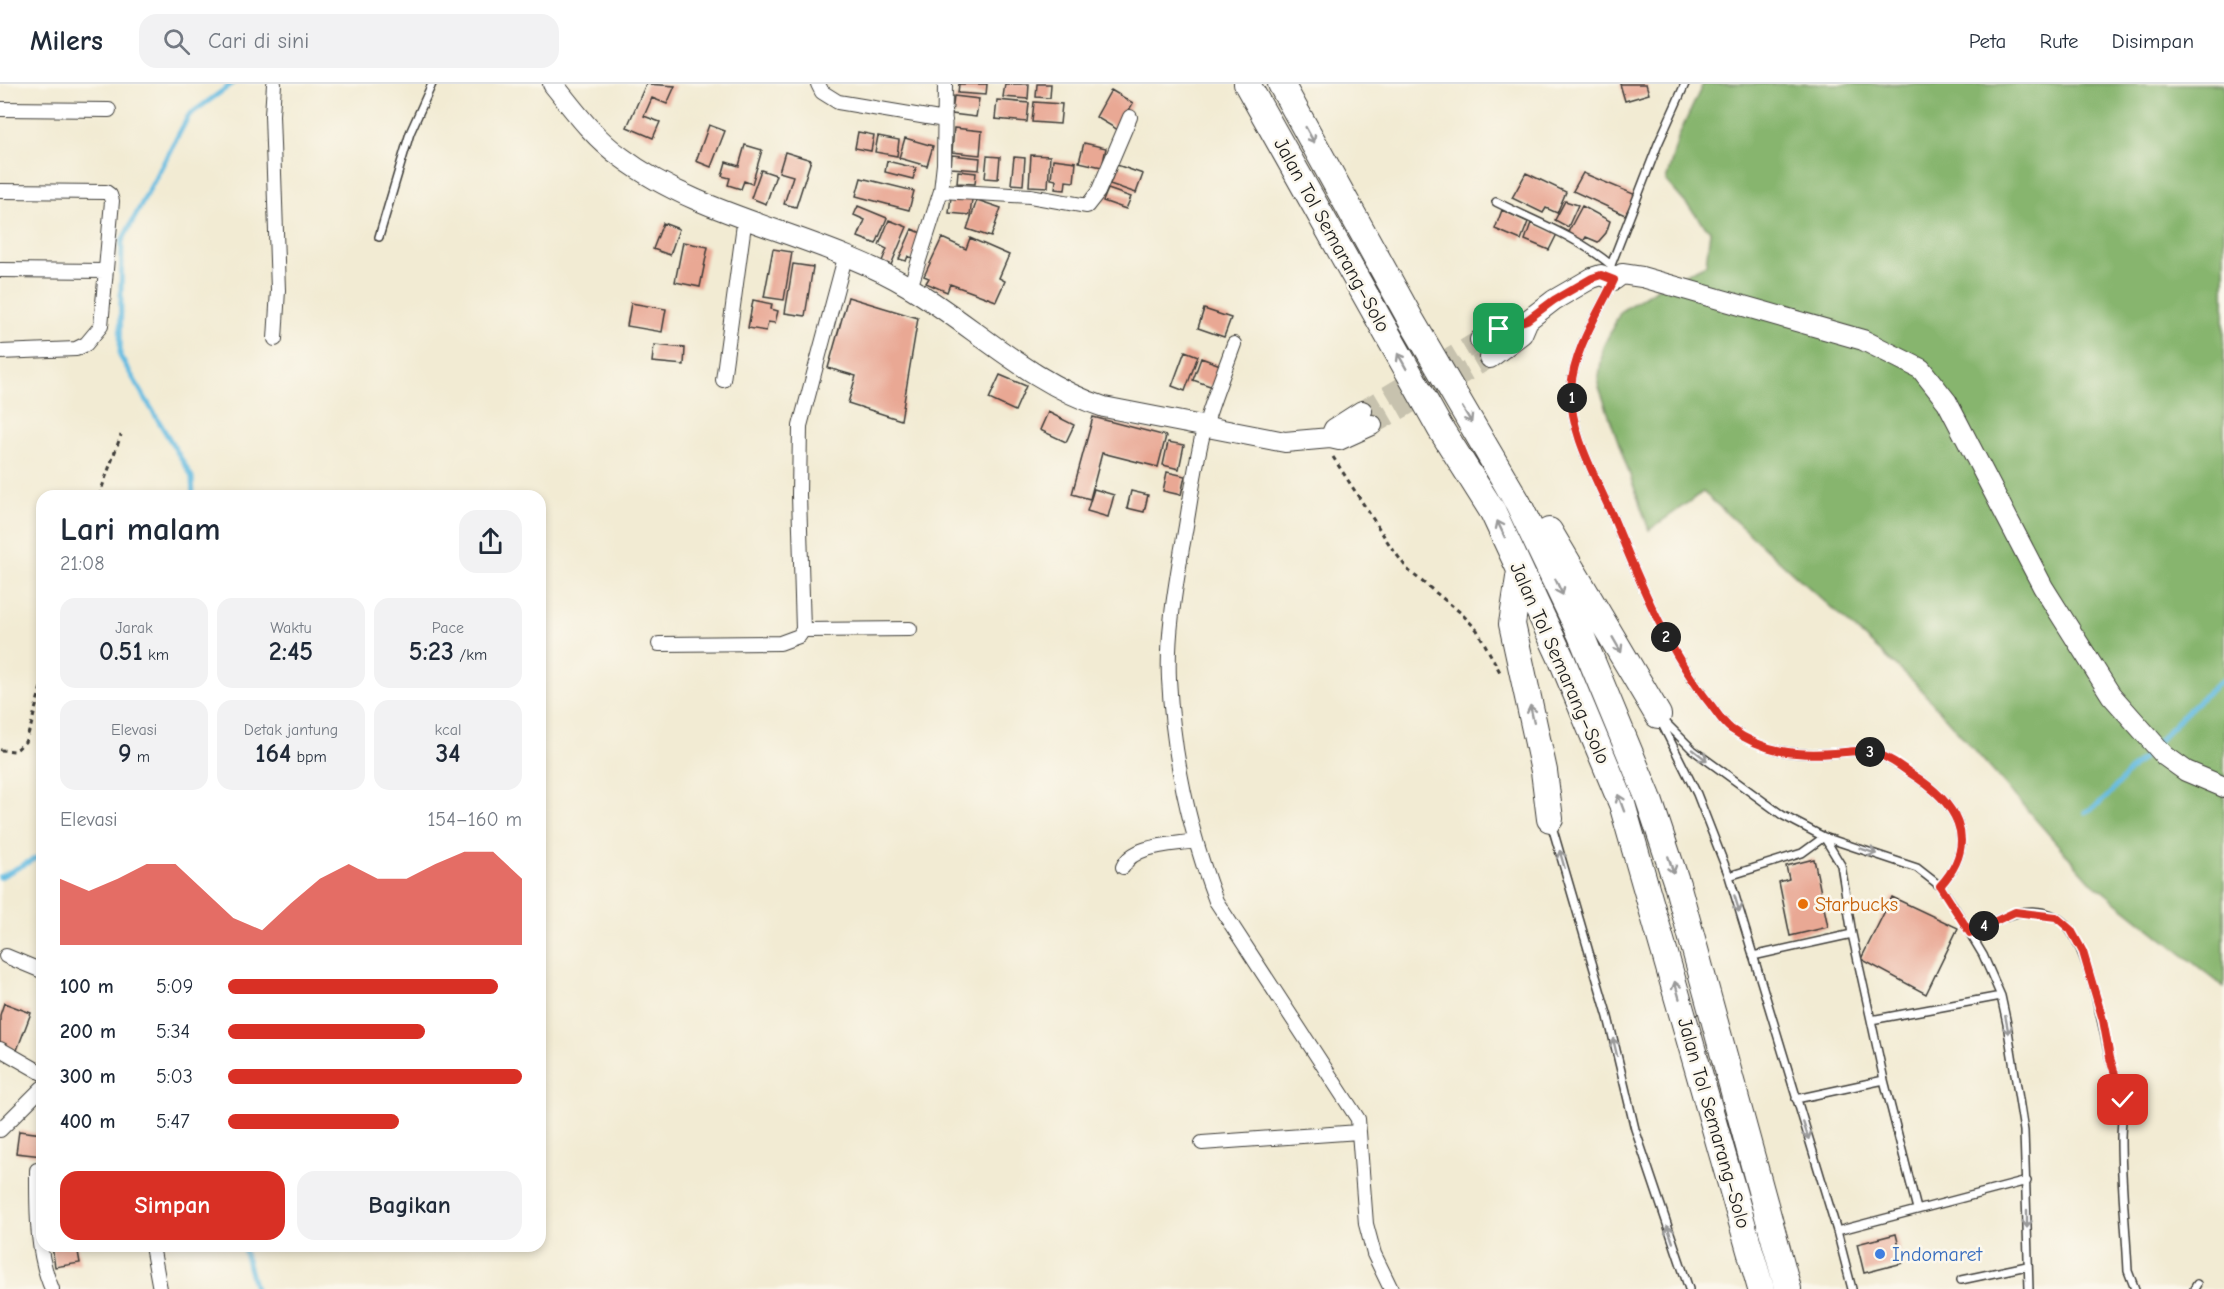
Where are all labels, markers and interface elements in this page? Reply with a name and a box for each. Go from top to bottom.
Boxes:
search box [139,14,559,68]
text: Milers [30,25,103,57]
icon: search [160,25,193,58]
text: Cari di sini [208,28,309,54]
text: Peta [1969,29,2006,53]
text: Rute [2039,29,2079,53]
text: Disimpan [2112,29,2194,53]
one-way arrow [1304,126,1316,143]
street label: Jalan Tol Semarang–Solo [1269,134,1395,336]
pin [1473,303,1524,354]
icon: arrive [1482,312,1515,345]
one-way arrow [1396,352,1407,370]
pin: 1 [1557,383,1587,413]
text: 1 [1569,389,1575,407]
one-way arrow [1461,406,1473,423]
text: Lari malam [60,510,221,548]
button: share [459,510,522,573]
one-way arrow [1494,520,1506,538]
text: 21:08 [60,552,104,575]
street label: Jalan Tol Semarang–Solo [1505,559,1615,767]
one-way arrow [1553,577,1565,595]
text: Jarak [115,619,153,637]
text: Waktu [270,619,312,637]
text: Pace [432,619,464,637]
pin: 2 [1651,622,1681,652]
text: 2 [1662,628,1670,646]
one-way arrow [1611,636,1623,653]
text: 0.51 [99,637,143,667]
text: 2:45 [269,637,313,667]
text: 5:23 [409,637,454,667]
text: km [143,646,169,664]
text: /km [454,646,487,664]
one-way arrow [1526,704,1537,724]
text: Elevasi [111,721,157,739]
text: Detak jantung [244,721,338,739]
text: kcal [435,721,461,739]
pin: 3 [1855,737,1885,767]
text: 9 [118,739,132,769]
text: 164 [255,739,291,769]
text: 34 [435,739,461,769]
text: 3 [1866,743,1874,761]
text: m [132,748,150,766]
text: bpm [291,748,327,766]
one-way arrow [1692,749,1708,762]
one-way arrow [1615,794,1626,813]
text: Elevasi [60,808,118,831]
text: 154–160 m [427,808,522,831]
one-way arrow [1858,847,1877,858]
one-way arrow [1556,850,1567,869]
one-way arrow [1666,855,1677,874]
place label: Starbucks [1815,893,1898,916]
one-way arrow [1732,894,1743,913]
marker: Starbucks [1796,897,1810,911]
pin: 4 [1969,911,1999,941]
text: 4 [1980,917,1988,935]
text: 100 m [60,975,114,998]
text: 5:09 [156,975,193,998]
one-way arrow [1671,981,1682,1000]
street label: Jalan Tol Semarang–Solo [1673,1015,1755,1231]
one-way arrow [2002,1015,2013,1034]
text: 200 m [60,1020,116,1043]
text: 5:34 [156,1020,190,1043]
one-way arrow [1608,1038,1620,1057]
text: 300 m [60,1065,116,1088]
text: 5:03 [156,1065,193,1088]
pin [2097,1074,2148,1125]
icon: check [2106,1083,2139,1116]
text: 400 m [60,1110,115,1133]
text: 5:47 [156,1110,190,1133]
one-way arrow [1801,1121,1812,1140]
button: Simpan [60,1171,285,1240]
button: Bagikan [297,1171,522,1240]
one-way arrow [2021,1208,2033,1228]
one-way arrow [1663,1225,1674,1244]
place label: Indomaret [1892,1243,1984,1266]
marker: Indomaret [1873,1247,1887,1261]

